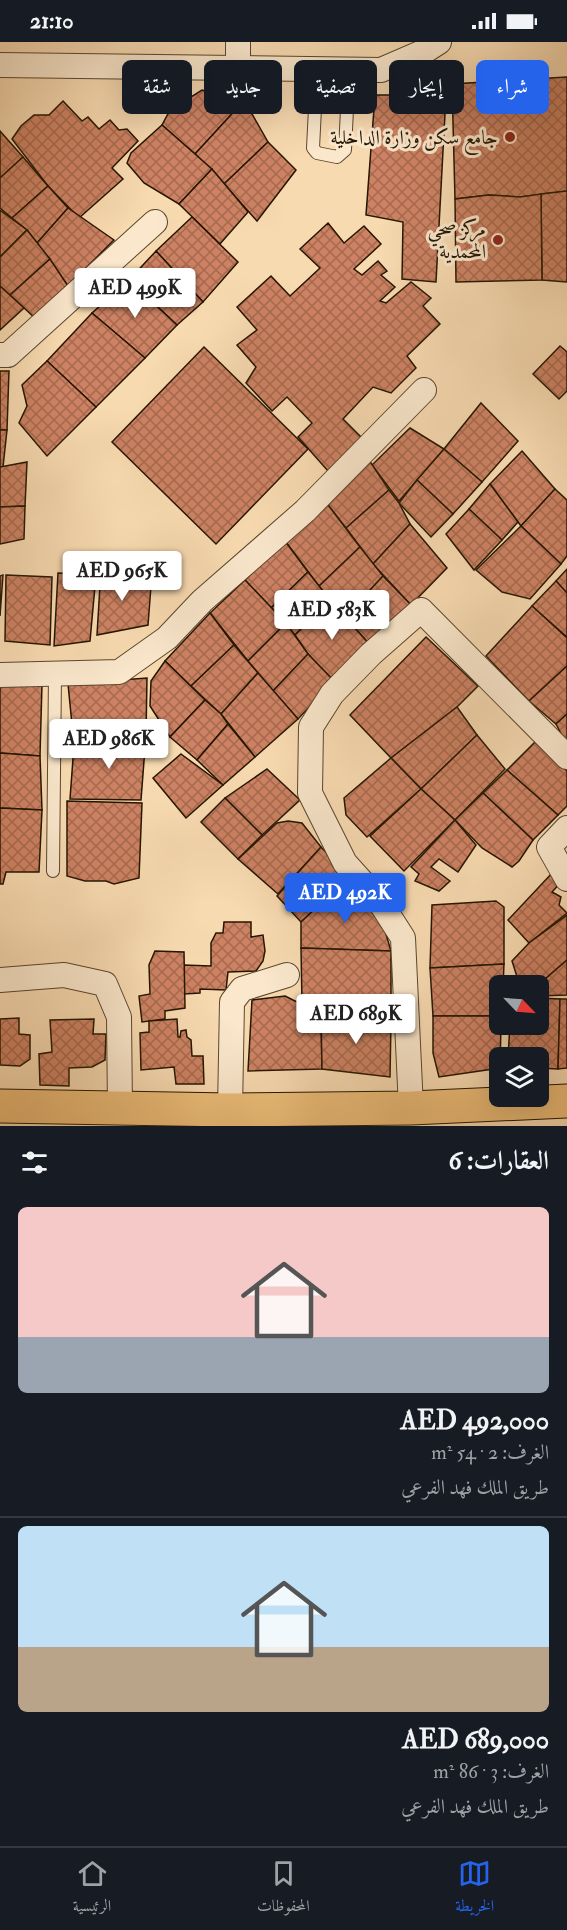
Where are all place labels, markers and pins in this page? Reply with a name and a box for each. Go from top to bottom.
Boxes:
place label: جامع سكن وزارة الداخلية [330,125,498,155]
marker: جامع سكن وزارة الداخلية [503,130,517,144]
place label: مركز صحي المحمدية [427,216,486,264]
marker: مركز صحي المحمدية [491,233,505,247]
pin: AED 499K [73,268,197,319]
pin: AED 965K [60,551,184,602]
pin: AED 583K [270,590,394,641]
pin: AED 986K [47,719,171,770]
pin: AED 492K [283,873,407,924]
pin: AED 689K [294,994,418,1045]

